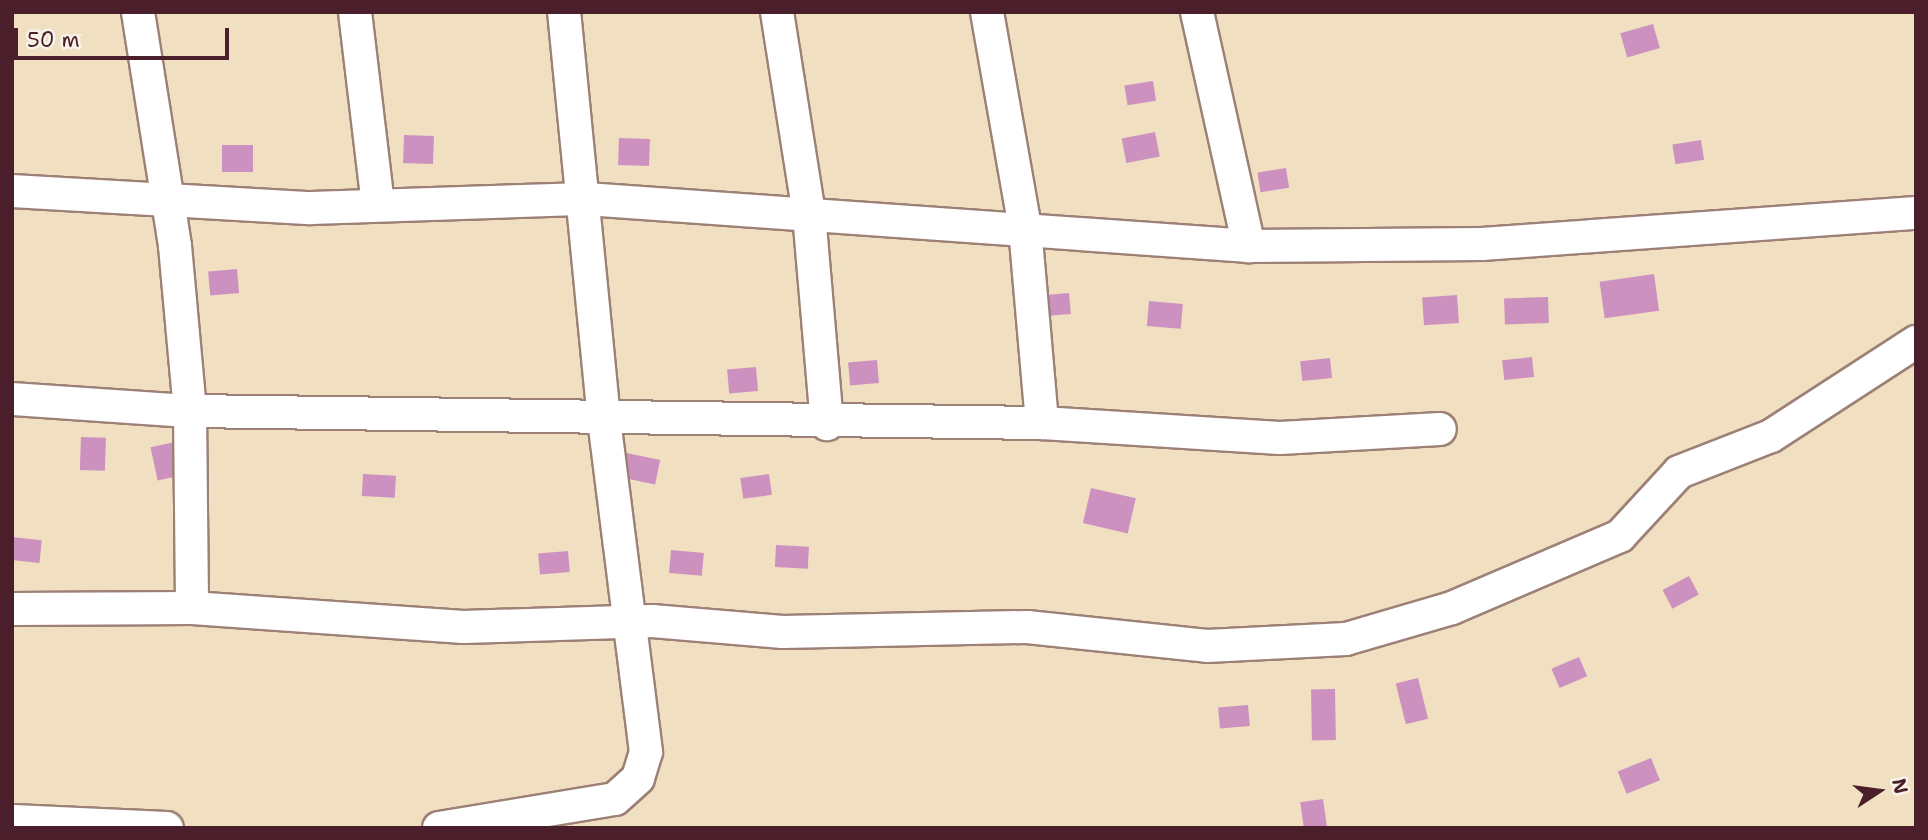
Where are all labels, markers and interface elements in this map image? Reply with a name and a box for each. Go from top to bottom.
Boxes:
scale bar [18,14,233,58]
text: 50 m [27,26,80,54]
north arrow [1844,756,1914,826]
text: N [1886,776,1914,796]

